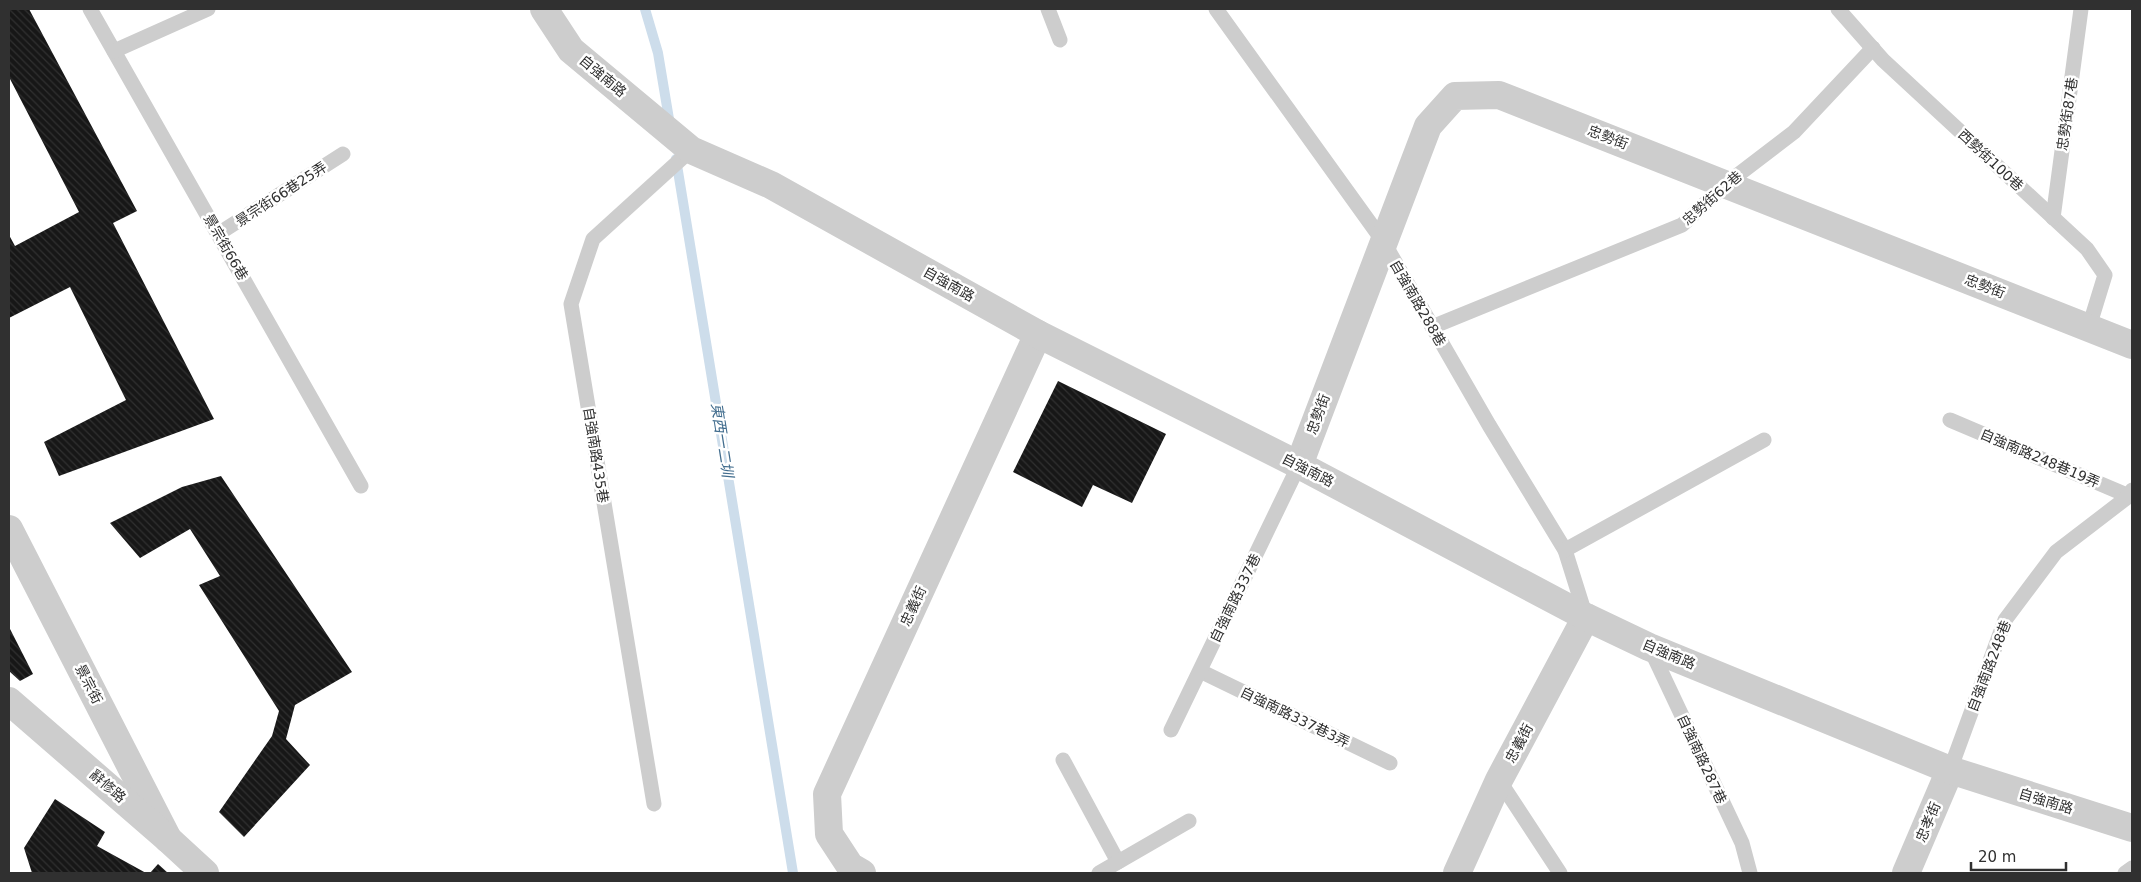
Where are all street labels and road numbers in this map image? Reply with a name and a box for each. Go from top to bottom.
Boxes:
street label: 自強南路 [576,52,630,100]
street label: 忠勢街87巷 [2054,76,2080,152]
street label: 忠勢街 [1586,122,1630,152]
street label: 西勢街100巷 [1955,126,2027,194]
street label: 景宗街66巷25弄 [232,159,330,229]
street label: 忠勢街62巷 [1679,168,1745,228]
street label: 景宗街66巷 [201,211,251,283]
street label: 自強南路288巷 [1387,257,1449,349]
street label: 自強南路 [921,263,977,305]
street label: 忠勢街 [1963,271,2007,301]
street label: 忠勢街 [1303,392,1333,436]
street label: 自強南路435巷 [581,406,611,504]
street label: 自強南路248巷19弄 [1978,426,2102,490]
street label: 自強南路 [1279,450,1337,490]
street label: 自強南路337巷 [1207,551,1263,645]
street label: 忠義街 [897,584,929,628]
street label: 自強南路248巷 [1964,618,2014,714]
street label: 自強南路 [1640,636,1698,672]
street label: 景宗街 [72,662,106,706]
street label: 自強南路337巷3弄 [1238,684,1352,750]
street label: 自強南路287巷 [1674,712,1730,806]
street label: 忠義街 [1502,721,1536,765]
street label: 辭修路 [87,766,129,806]
street label: 自強南路 [2017,785,2075,817]
street label: 忠孝街 [1912,800,1944,844]

